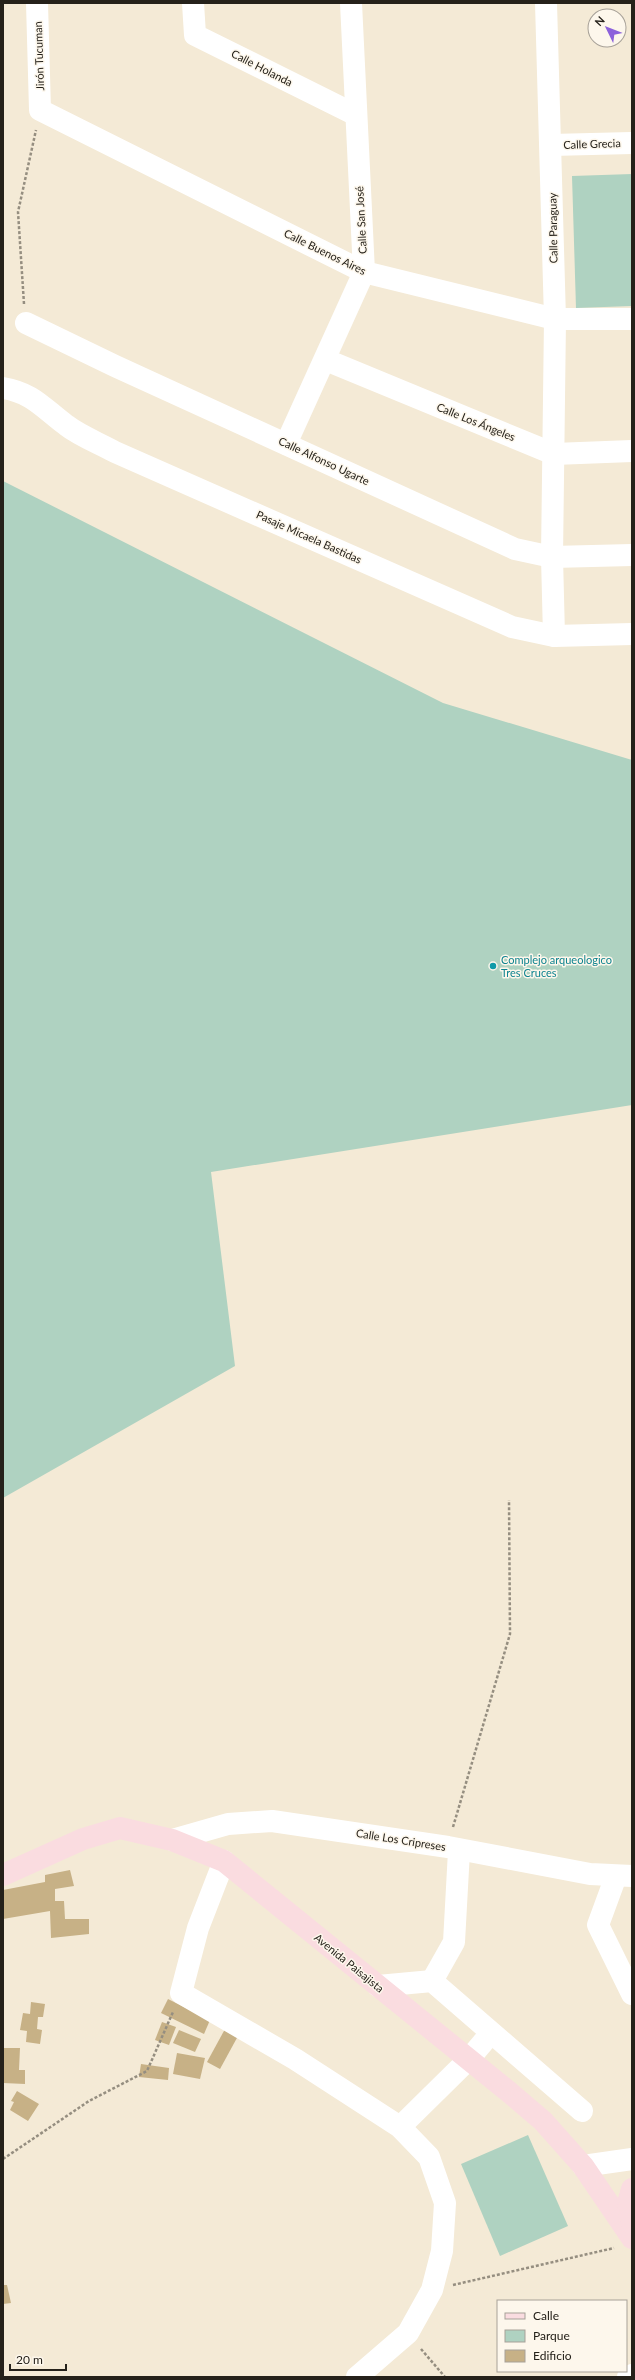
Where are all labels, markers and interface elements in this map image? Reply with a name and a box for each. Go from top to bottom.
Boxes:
north arrow [587,8,627,48]
text: N [592,13,607,28]
street label: Jirón Tucuman [31,21,46,91]
street label: Calle Holanda [229,47,295,89]
street label: Calle Grecia [563,136,621,151]
street label: Calle San José [352,186,369,254]
street label: Calle Paraguay [545,192,560,264]
street label: Calle Buenos Aires [282,226,369,277]
street label: Calle Los Ángeles [435,400,518,443]
street label: Calle Alfonso Ugarte [277,434,372,487]
street label: Pasaje Micaela Bastidas [254,507,364,566]
place label: Complejo arqueologico Tres Cruces [501,953,612,979]
marker: Complejo arqueologico Tres Cruces [488,961,498,971]
street label: Calle Los Cripreses [355,1826,447,1853]
street label: Avenida Paisajista [312,1931,387,1995]
legend [497,2300,627,2372]
text: Calle [533,2308,559,2323]
text: Parque [533,2328,570,2343]
scale bar [10,2346,66,2372]
text: Edificio [533,2348,572,2363]
text: 20 m [16,2352,43,2367]

